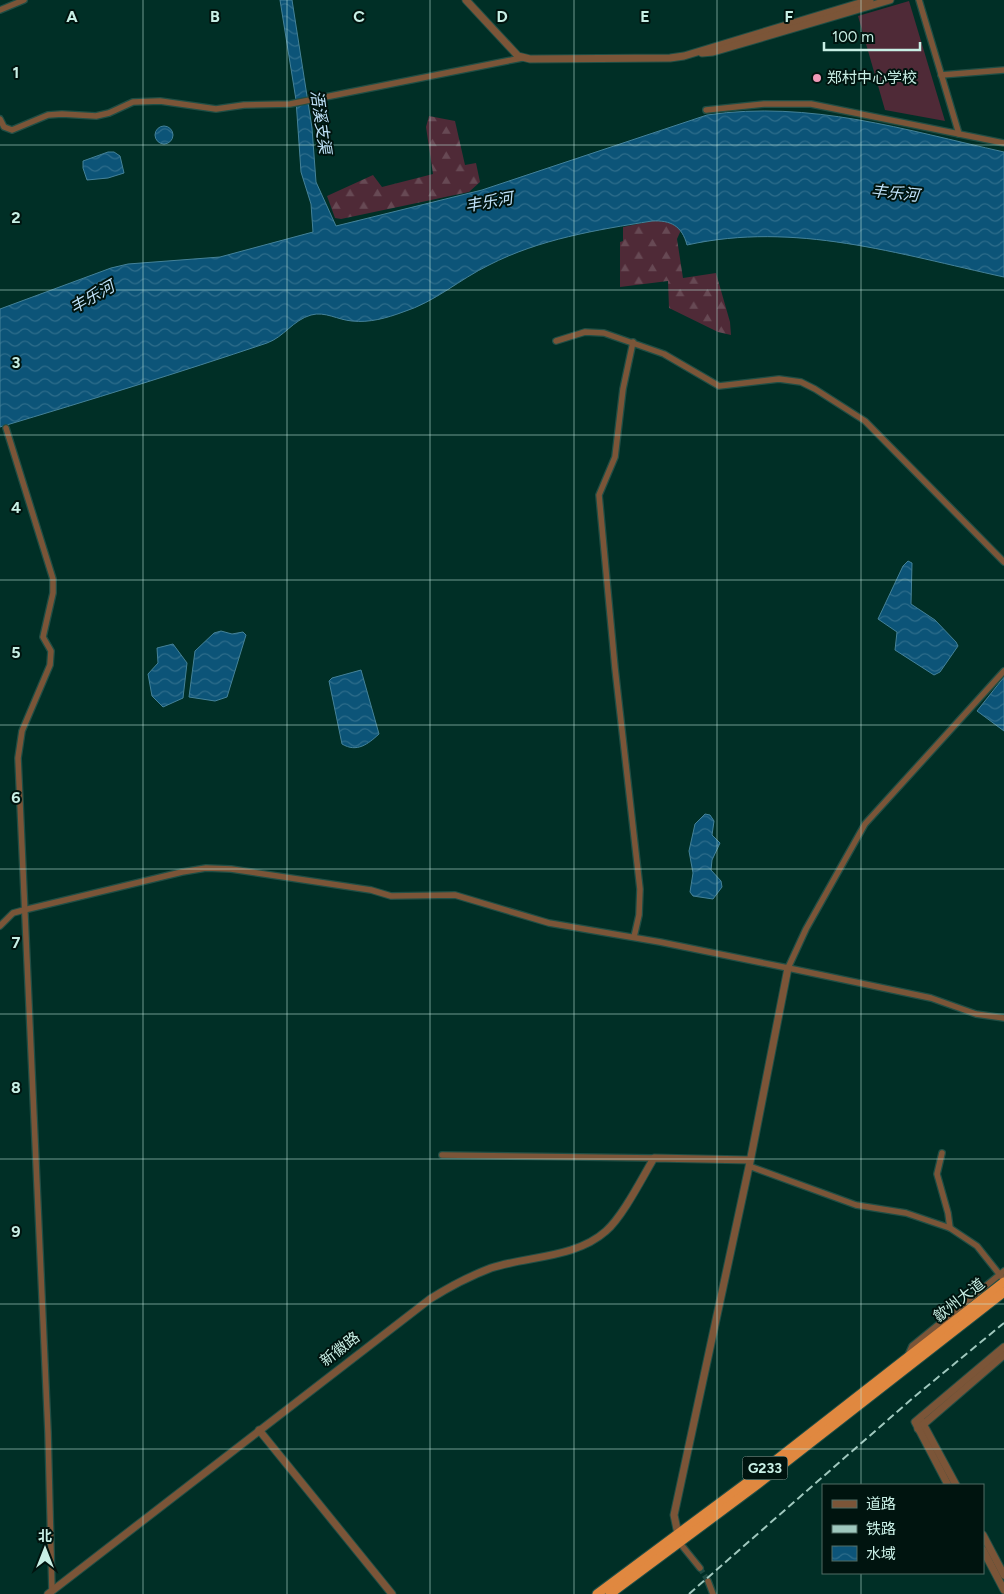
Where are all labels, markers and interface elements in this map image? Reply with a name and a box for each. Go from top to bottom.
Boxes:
text: A [66,7,78,26]
text: B [210,7,220,26]
text: C [353,7,365,26]
text: D [496,7,508,26]
text: E [640,7,650,26]
text: F [785,7,794,26]
scale bar [824,20,920,52]
text: 100 m [832,28,874,46]
text: 1 [13,63,19,82]
place label: 郑村中心学校 [827,69,917,87]
marker: 郑村中心学校 [811,72,823,84]
water label: 浯溪支渠 [307,89,335,157]
water label: 丰乐河 [870,181,923,205]
water label: 丰乐河 [464,188,517,216]
text: 2 [11,208,21,227]
water label: 丰乐河 [66,275,120,317]
text: 3 [12,353,21,372]
text: 4 [11,498,21,517]
text: 5 [11,643,21,662]
text: 6 [11,788,21,807]
text: 7 [12,933,21,952]
text: 8 [11,1078,21,1097]
text: 9 [11,1222,21,1241]
street label: 歙州大道 [930,1274,988,1326]
street label: 新徽路 [317,1328,363,1370]
road number: G233 [742,1456,788,1480]
legend [822,1484,984,1574]
text: 道路 [866,1495,896,1513]
text: 铁路 [866,1520,896,1538]
north arrow [20,1524,70,1574]
text: 北 [38,1528,52,1545]
text: 水域 [866,1545,896,1563]

